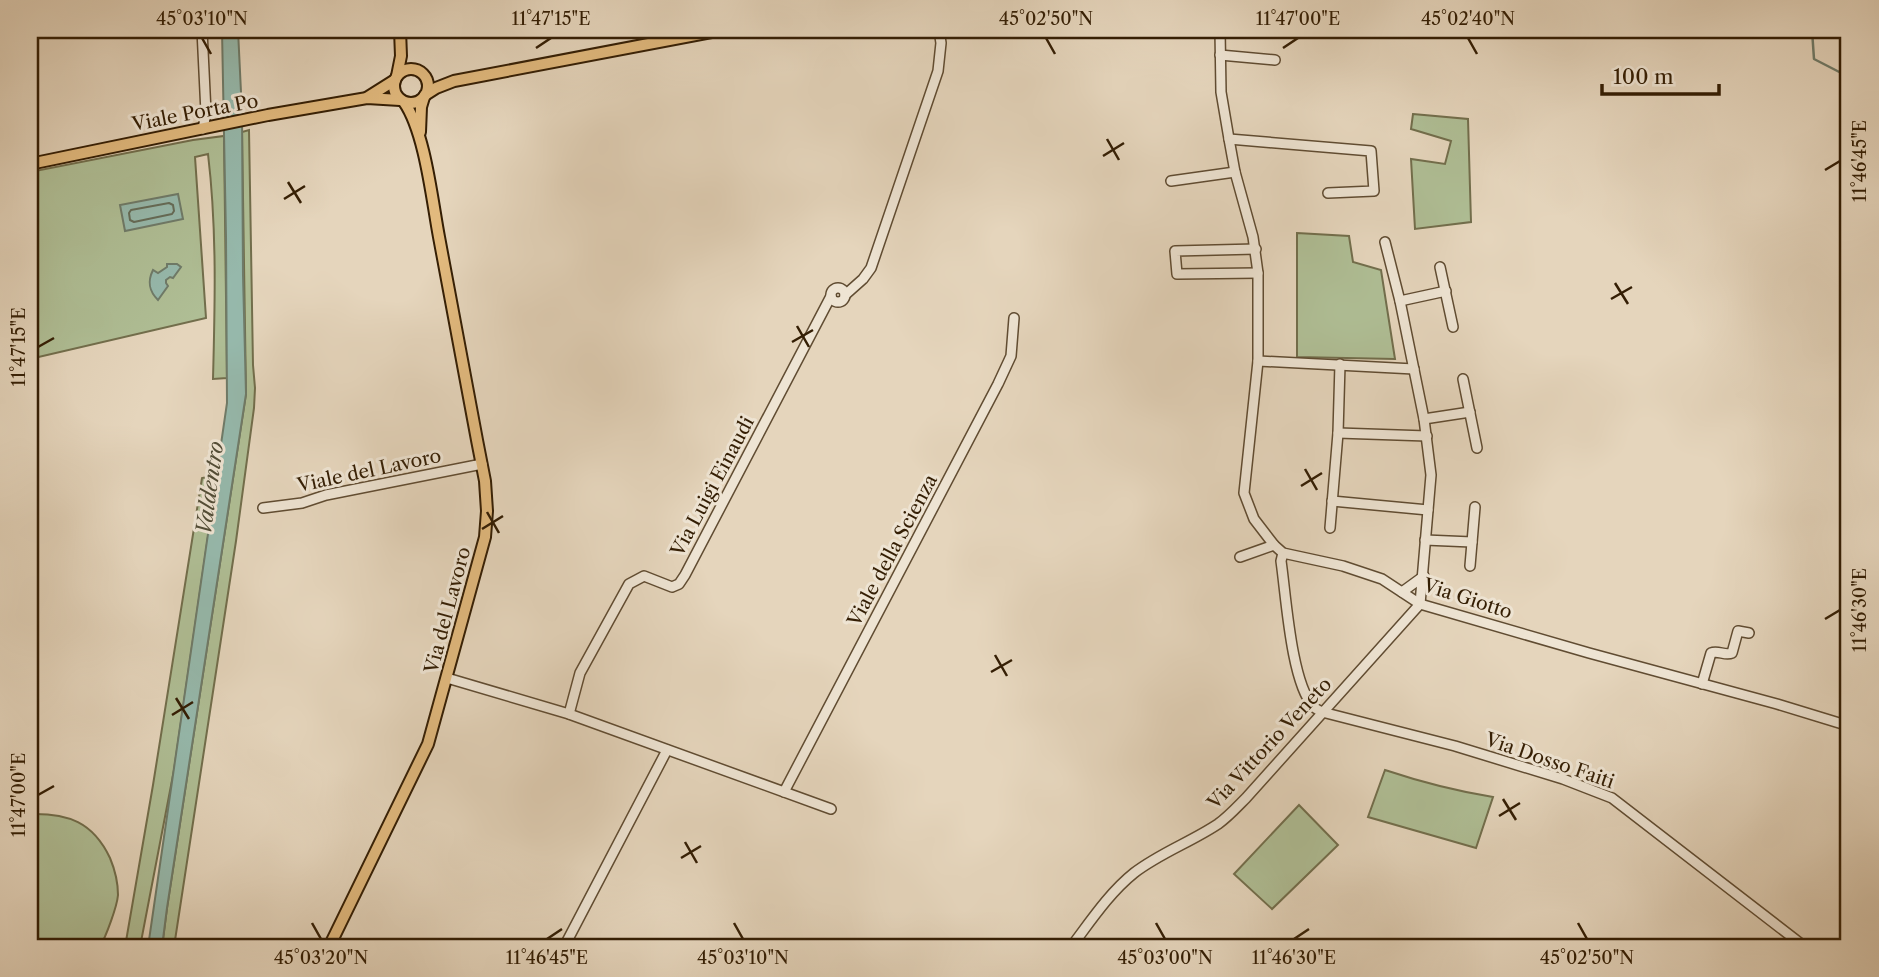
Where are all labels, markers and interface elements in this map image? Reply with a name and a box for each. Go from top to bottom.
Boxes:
text: 45°03'10"N [156,8,248,30]
text: 11°47'15"E [511,8,591,30]
text: 45°02'50"N [999,8,1093,30]
text: 11°47'00"E [1256,8,1340,30]
text: 45°02'40"N [1421,8,1515,30]
scale bar [1602,52,1720,96]
text: 100 m [1613,64,1674,89]
street label: Viale Porta Po [129,89,260,136]
text: 11°46'45"E [1849,120,1871,202]
text: 11°47'15"E [8,307,30,387]
street label: Via Luigi Einaudi [665,412,759,561]
water label: Valdentro [191,439,228,536]
street label: Viale del Lavoro [294,444,443,497]
street label: Viale della Scienza [842,470,942,631]
street label: Via del Lavoro [419,544,475,677]
text: 11°46'30"E [1849,568,1871,652]
street label: Via Giotto [1420,573,1515,624]
street label: Via Vittorio Veneto [1202,673,1336,815]
street label: Via Dosso Faiti [1482,727,1617,793]
text: 11°47'00"E [8,753,30,837]
text: 45°03'20"N [274,947,368,969]
text: 11°46'45"E [506,947,588,969]
text: 45°03'10"N [697,947,789,969]
text: 45°03'00"N [1117,947,1213,969]
text: 11°46'30"E [1252,947,1336,969]
text: 45°02'50"N [1540,947,1634,969]

